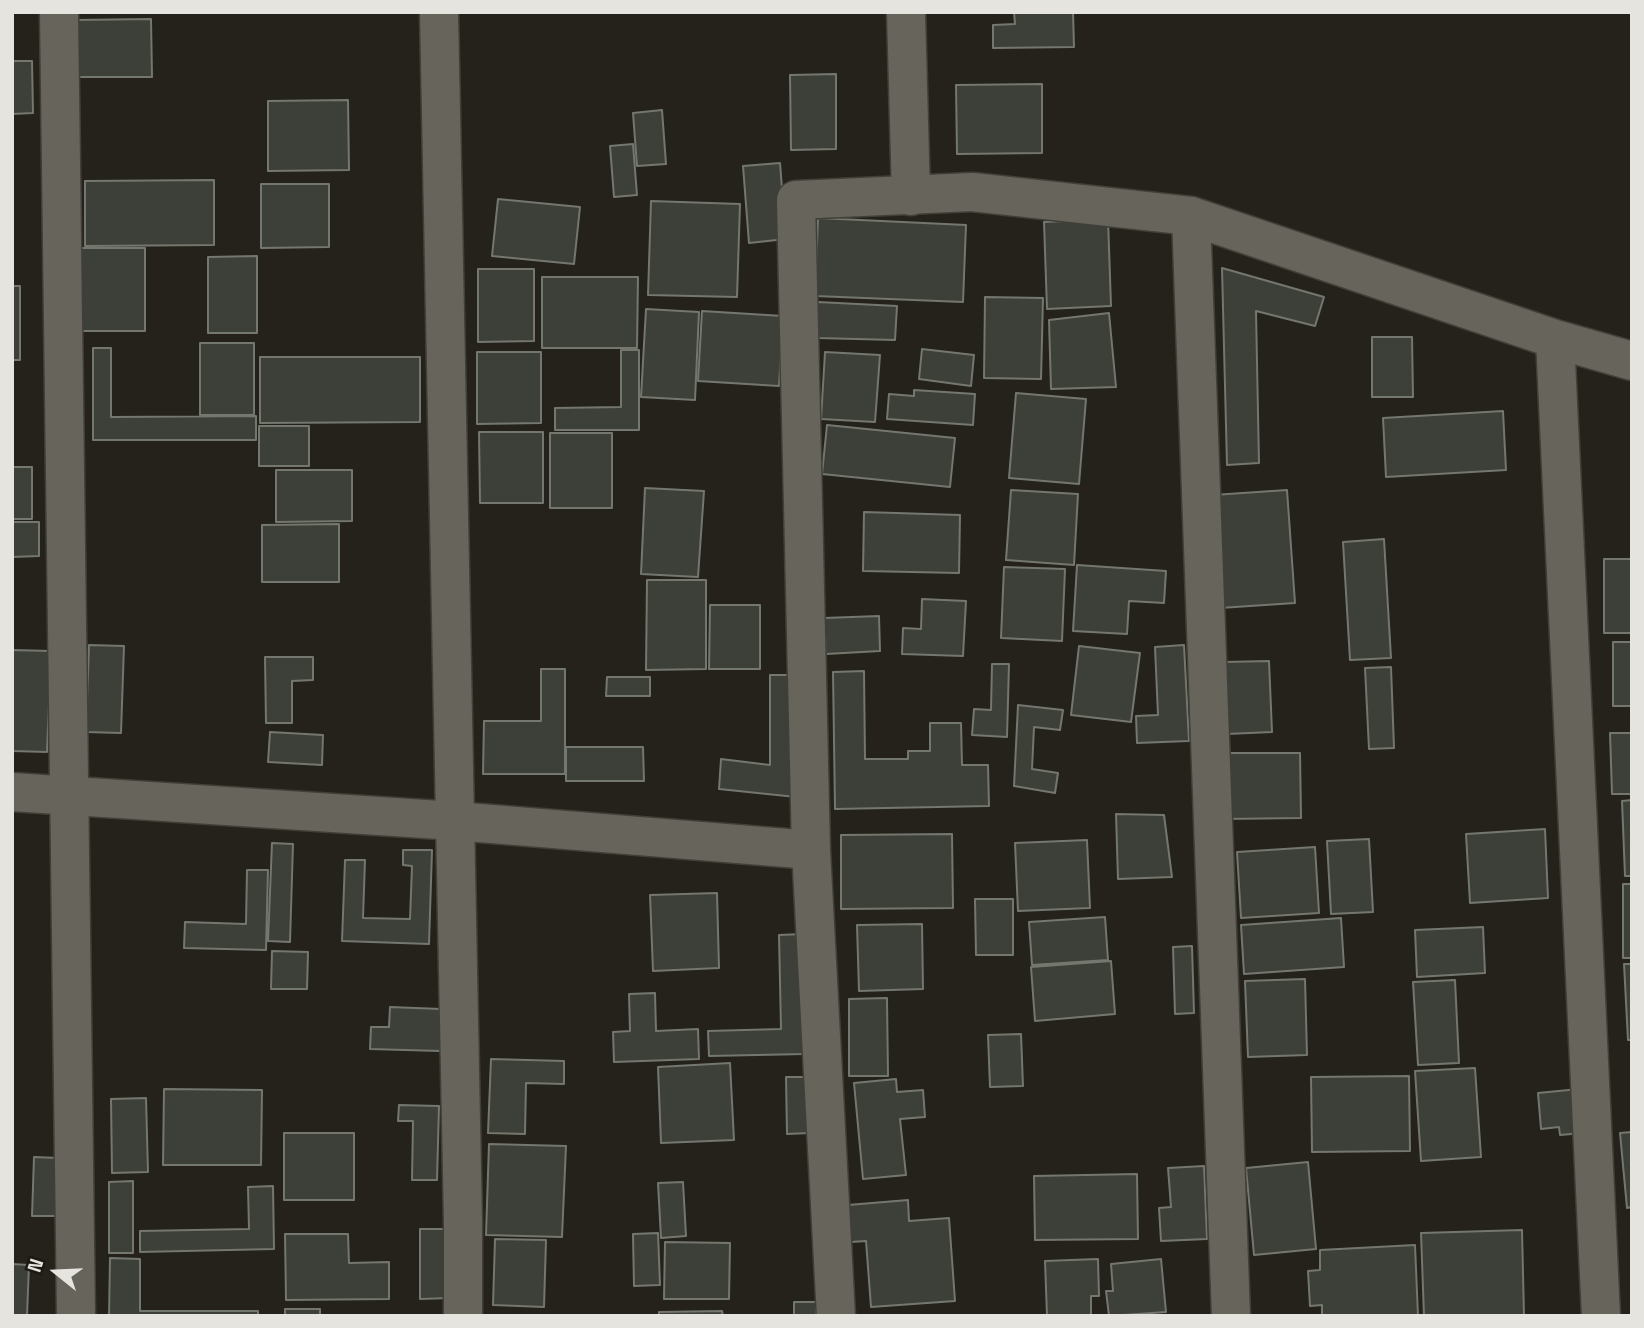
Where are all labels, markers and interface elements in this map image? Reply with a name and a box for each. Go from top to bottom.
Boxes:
north arrow [21,1237,91,1307]
text: N [22,1255,49,1275]

